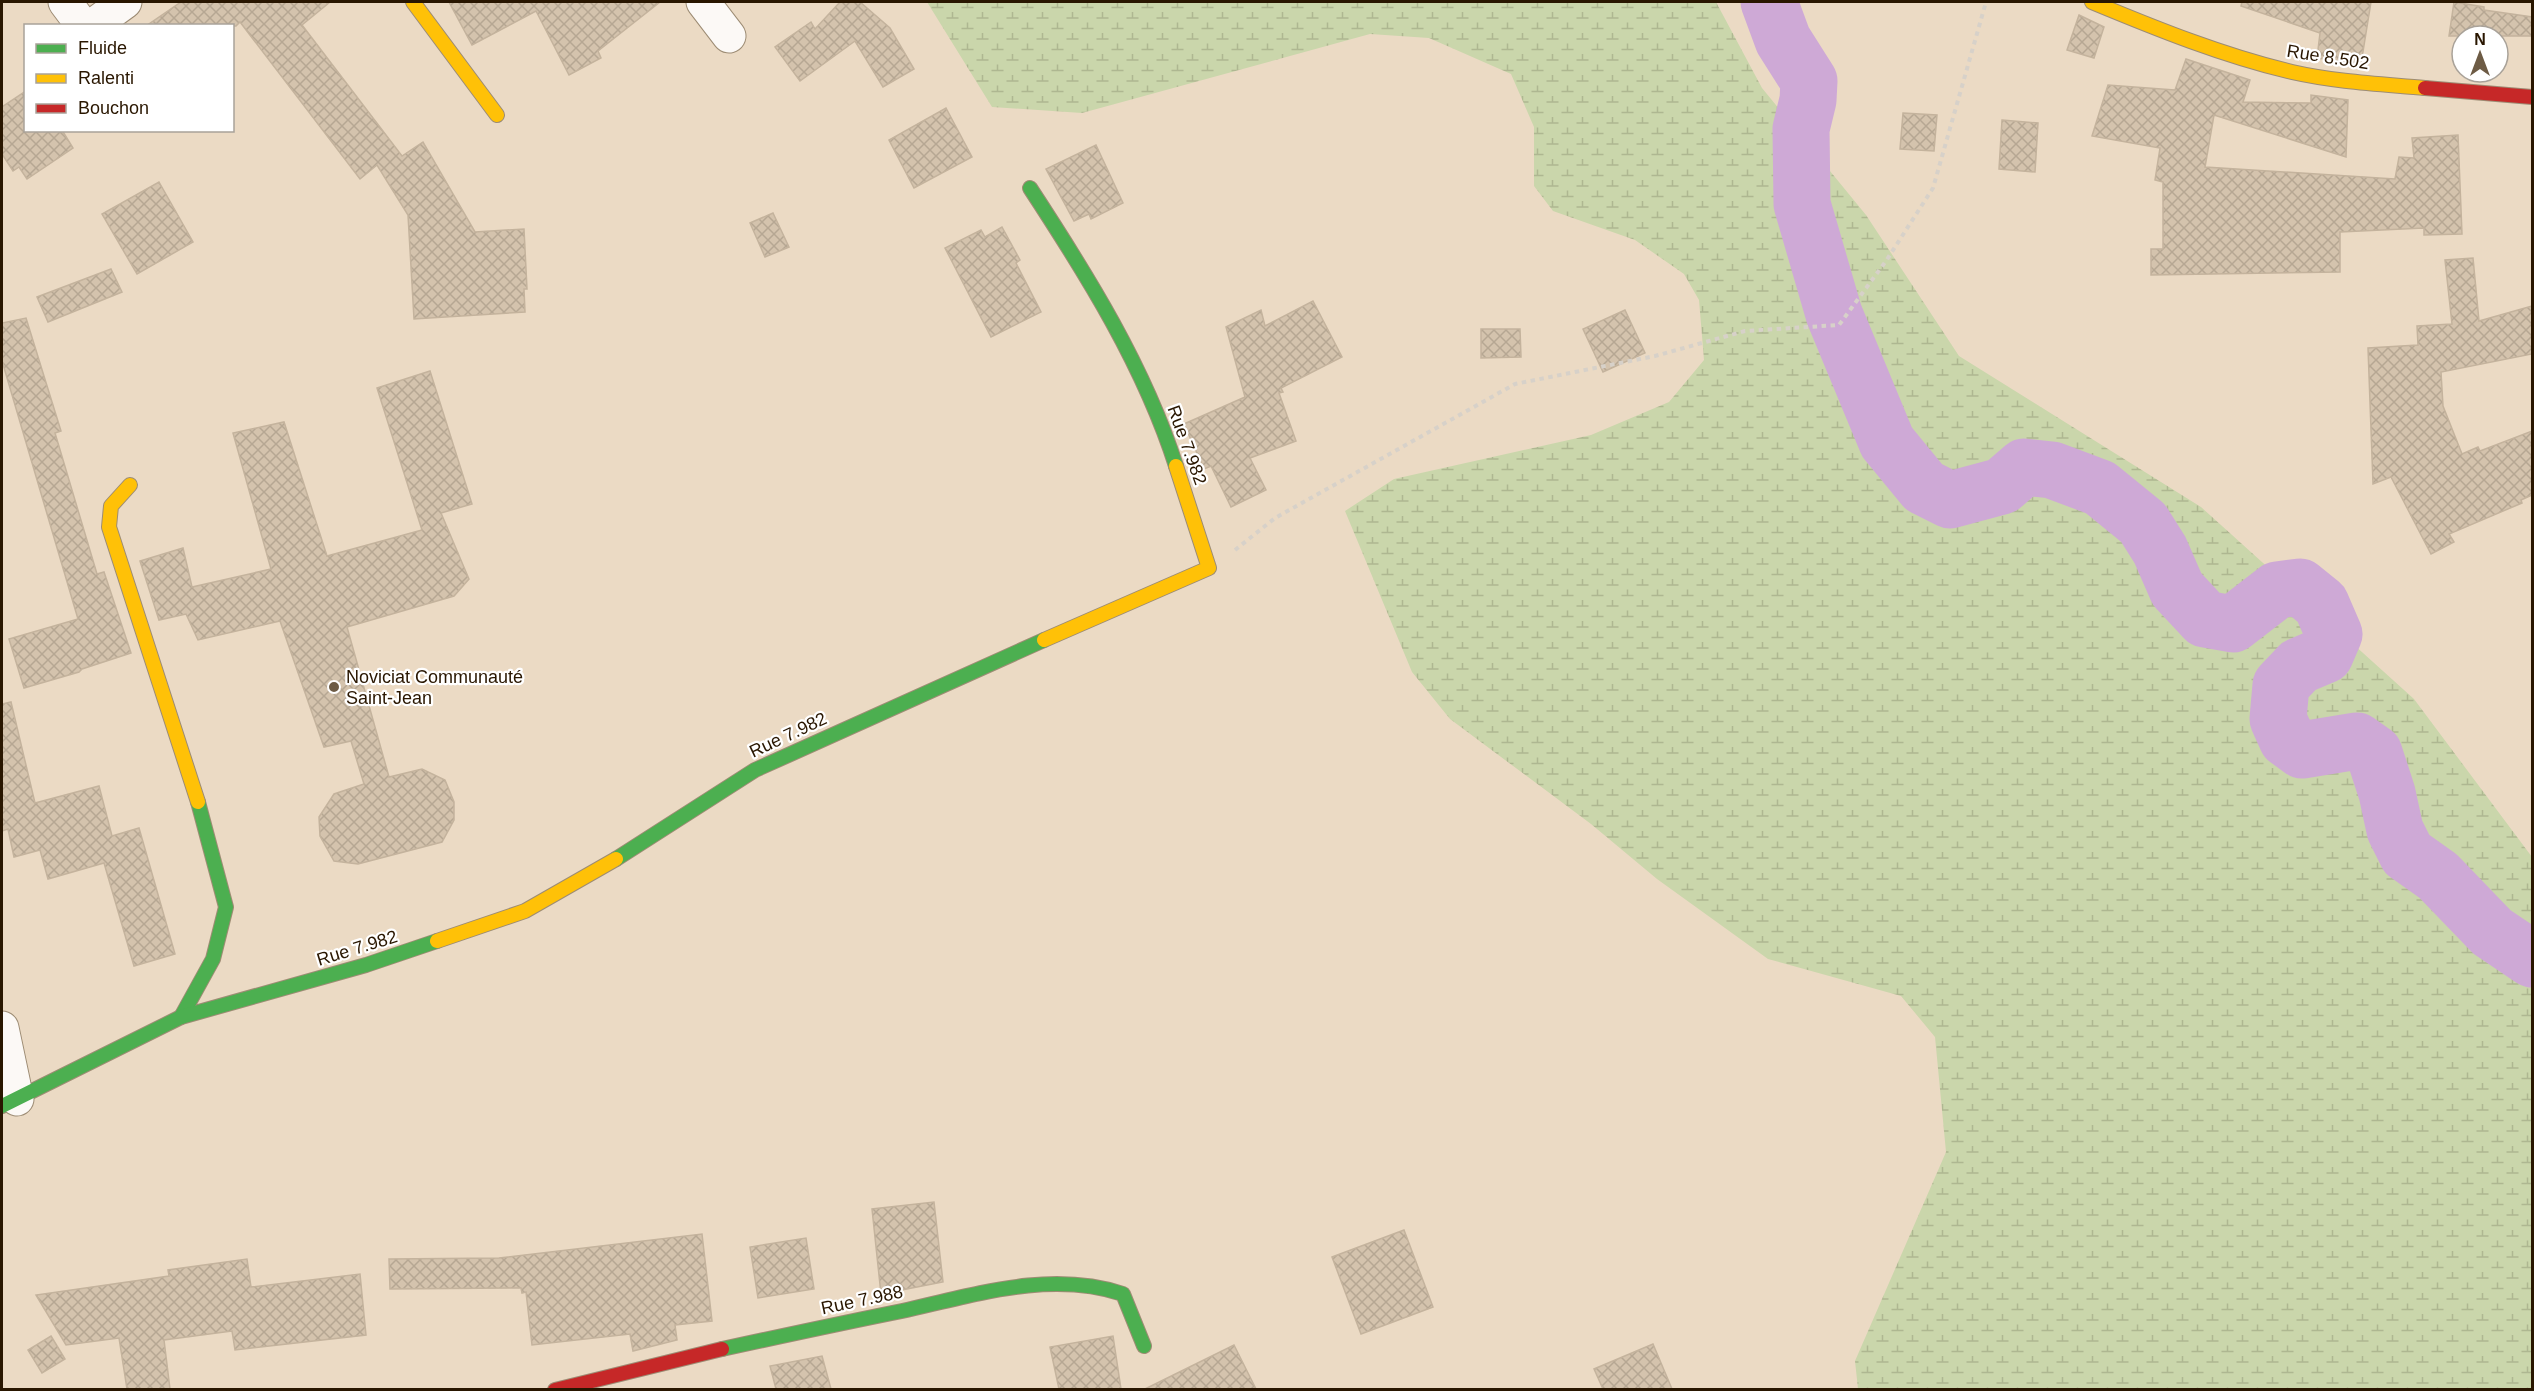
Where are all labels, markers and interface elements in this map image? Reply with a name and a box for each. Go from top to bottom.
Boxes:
legend [24,24,234,132]
north arrow [2450,24,2510,84]
text: N [2474,31,2486,48]
text: Fluide [78,38,127,58]
street label: Rue 8.502 [2285,41,2371,73]
text: Ralenti [78,68,134,88]
text: Bouchon [78,98,149,118]
street label: Rue 7.982 [1163,403,1211,487]
place label: Noviciat Communauté Saint-Jean [346,667,523,708]
marker: Noviciat Communauté Saint-Jean [327,680,341,694]
street label: Rue 7.982 [746,708,830,762]
street label: Rue 7.982 [314,926,400,970]
street label: Rue 7.988 [819,1282,905,1318]

